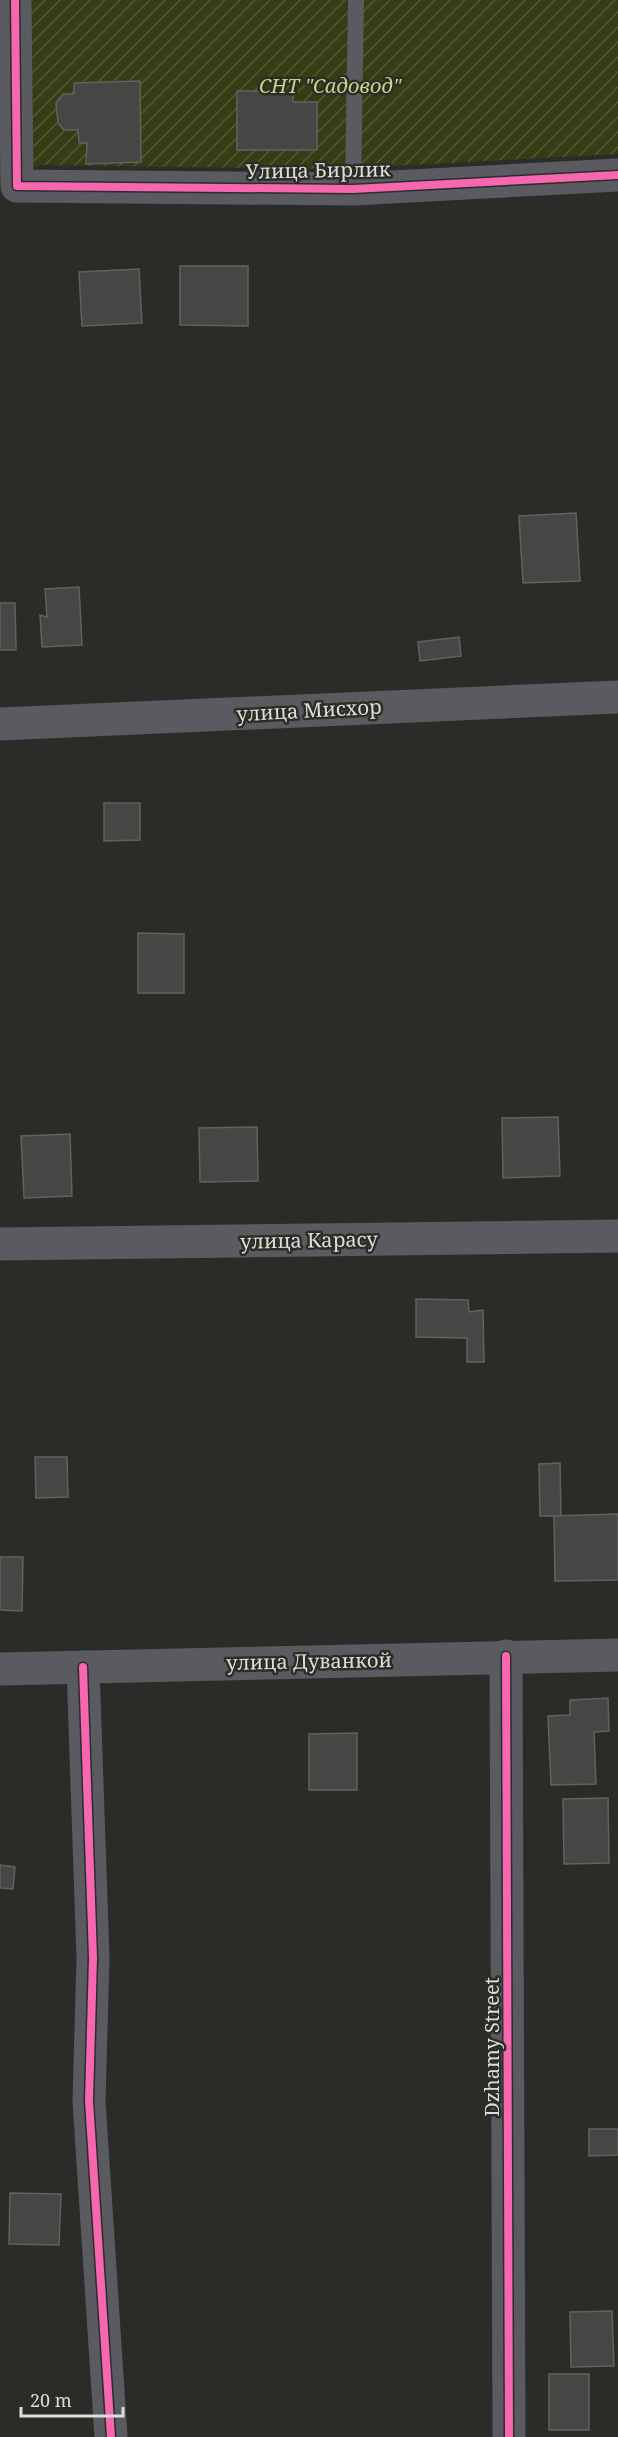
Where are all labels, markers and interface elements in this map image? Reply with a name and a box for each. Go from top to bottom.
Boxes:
park label: СНТ "Садовод" [259,72,402,99]
street label: Улица Бирлик [245,155,391,185]
street label: улица Мисхор [236,693,382,727]
street label: улица Карасу [240,1225,379,1255]
street label: улица Дуванкой [226,1646,392,1676]
street label: Dzhamy Street [478,1977,505,2117]
scale bar [21,2380,123,2418]
text: 20 m [30,2388,72,2412]

